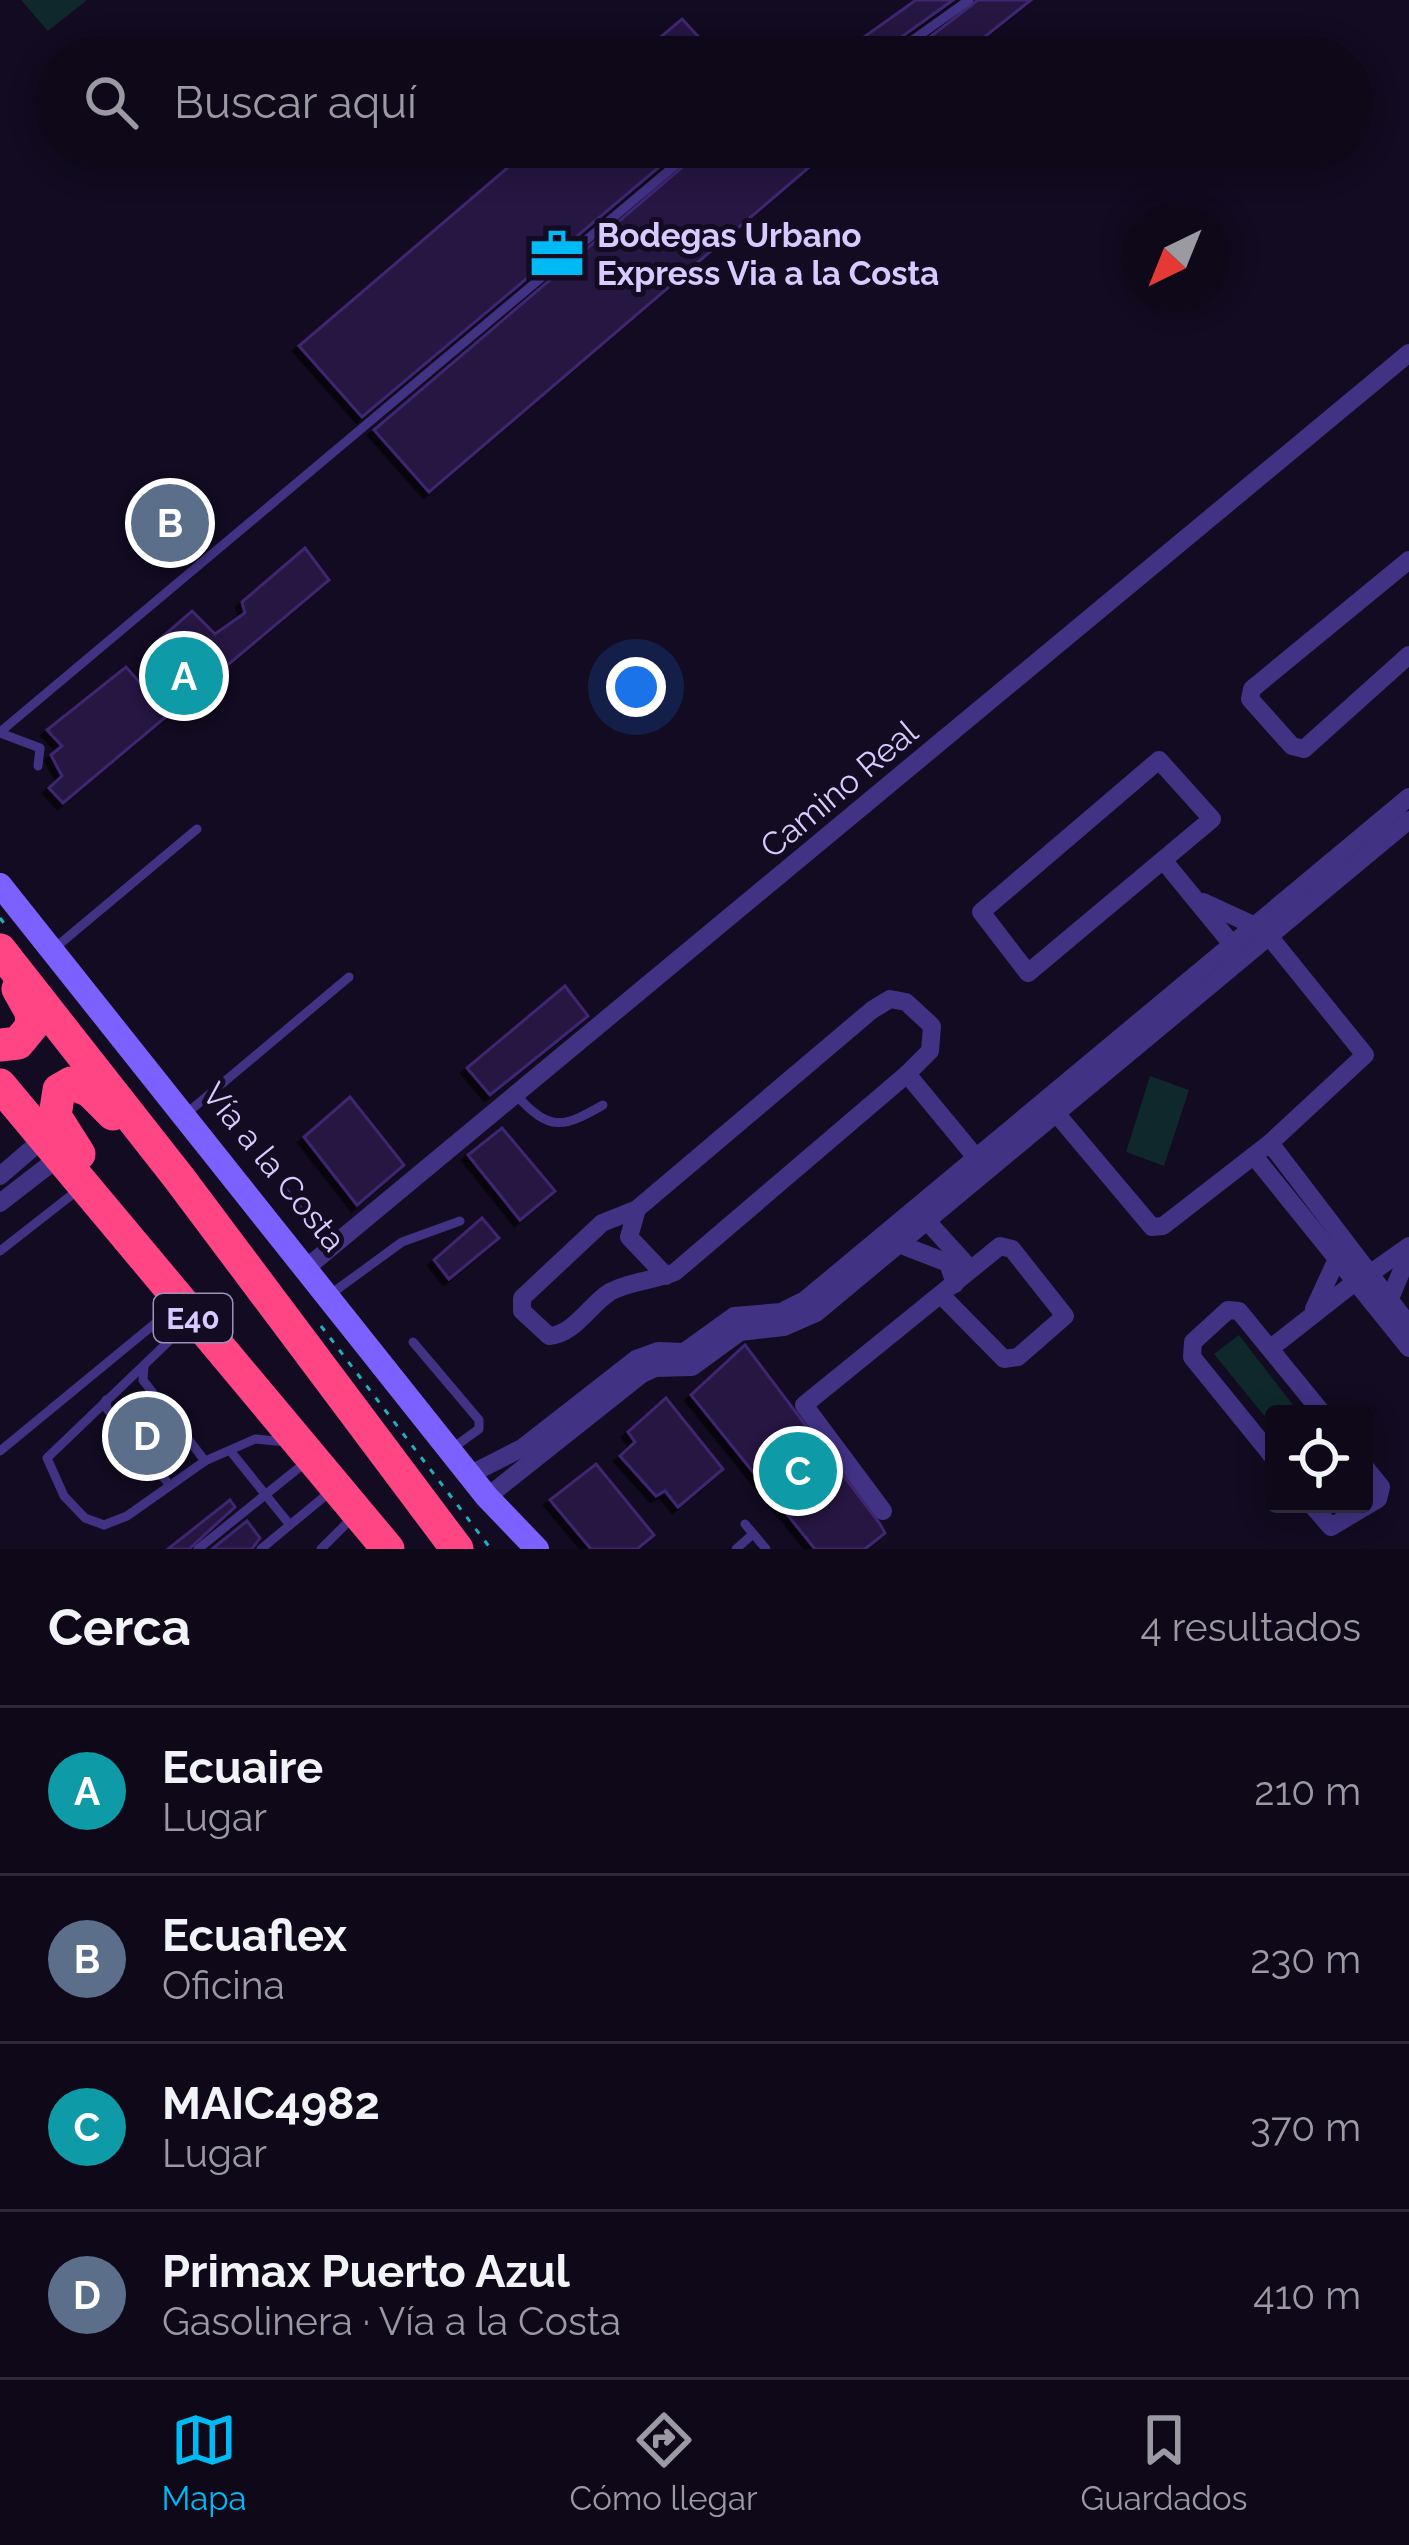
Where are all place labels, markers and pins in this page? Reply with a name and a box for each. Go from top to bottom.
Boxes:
place label: Bodegas Urbano Express Via a la Costa [597,216,939,293]
office icon: Bodegas Urbano Express Via a la Costa [528,225,586,283]
pin: B [131,478,209,568]
pin: A [145,631,223,721]
pin: D [108,1391,186,1481]
pin: C [759,1426,837,1516]

